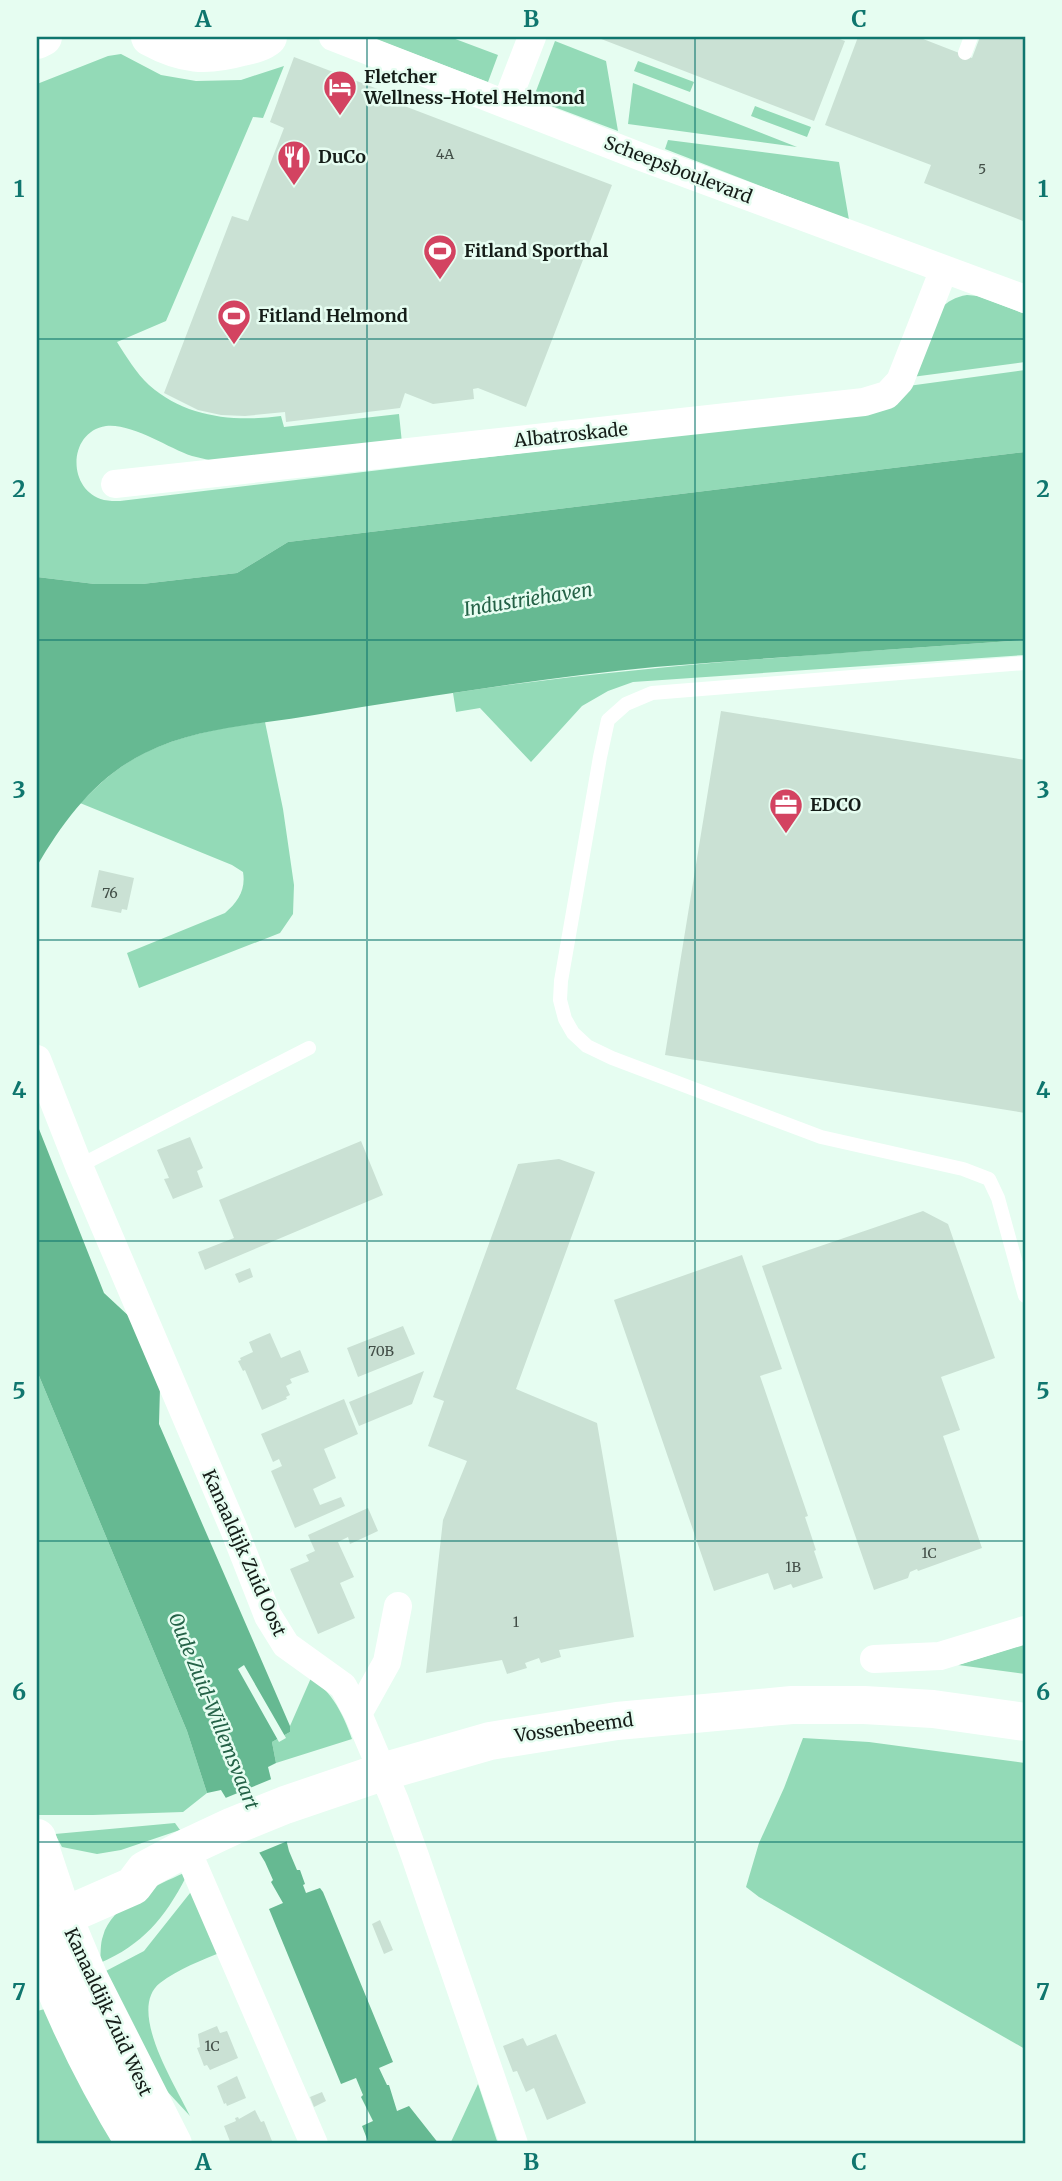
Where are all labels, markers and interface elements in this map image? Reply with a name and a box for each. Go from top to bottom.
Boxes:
text: A [194,4,212,33]
text: B [523,4,539,33]
text: C [851,4,867,33]
place label: Fletcher Wellness-Hotel Helmond [363,65,585,109]
hotel icon: Fletcher Wellness-Hotel Helmond [321,68,359,117]
street label: Scheepsboulevard [601,131,756,208]
restaurant icon: DuCo [275,138,313,187]
place label: DuCo [318,145,366,168]
house number: 4A [436,145,454,163]
house number: 5 [978,160,986,178]
text: 1 [14,174,25,203]
text: 1 [1038,174,1049,203]
sports icon: Fitland Sporthal [421,232,459,281]
place label: Fitland Sporthal [464,239,608,262]
sports icon: Fitland Helmond [215,297,253,346]
place label: Fitland Helmond [258,304,408,327]
street label: Albatroskade [512,417,629,452]
text: 2 [12,474,26,503]
text: 2 [1036,474,1050,503]
water label: Industriehaven [462,577,594,621]
text: 3 [12,775,26,804]
text: 3 [1036,775,1050,804]
office icon: EDCO [767,786,805,835]
place label: EDCO [810,793,861,816]
house number: 76 [102,884,118,902]
text: 4 [12,1075,27,1104]
text: 4 [1036,1075,1051,1104]
house number: 70B [368,1342,394,1360]
text: 5 [12,1376,26,1405]
text: 5 [1036,1376,1050,1405]
street label: Kanaaldijk Zuid Oost [197,1466,292,1640]
house number: 1C [921,1544,937,1562]
house number: 1B [785,1558,801,1576]
water label: Oude Zuid-Willemsvaart [164,1609,265,1813]
house number: 1 [513,1613,519,1631]
text: 6 [12,1677,26,1706]
text: 6 [1036,1677,1050,1706]
street label: Vossenbeemd [512,1708,635,1747]
street label: Kanaaldijk Zuid West [59,1924,157,2099]
text: 7 [12,1977,26,2006]
text: 7 [1036,1977,1050,2006]
house number: 1C [204,2037,220,2055]
text: A [194,2147,212,2176]
text: B [523,2147,539,2176]
text: C [851,2147,867,2176]

